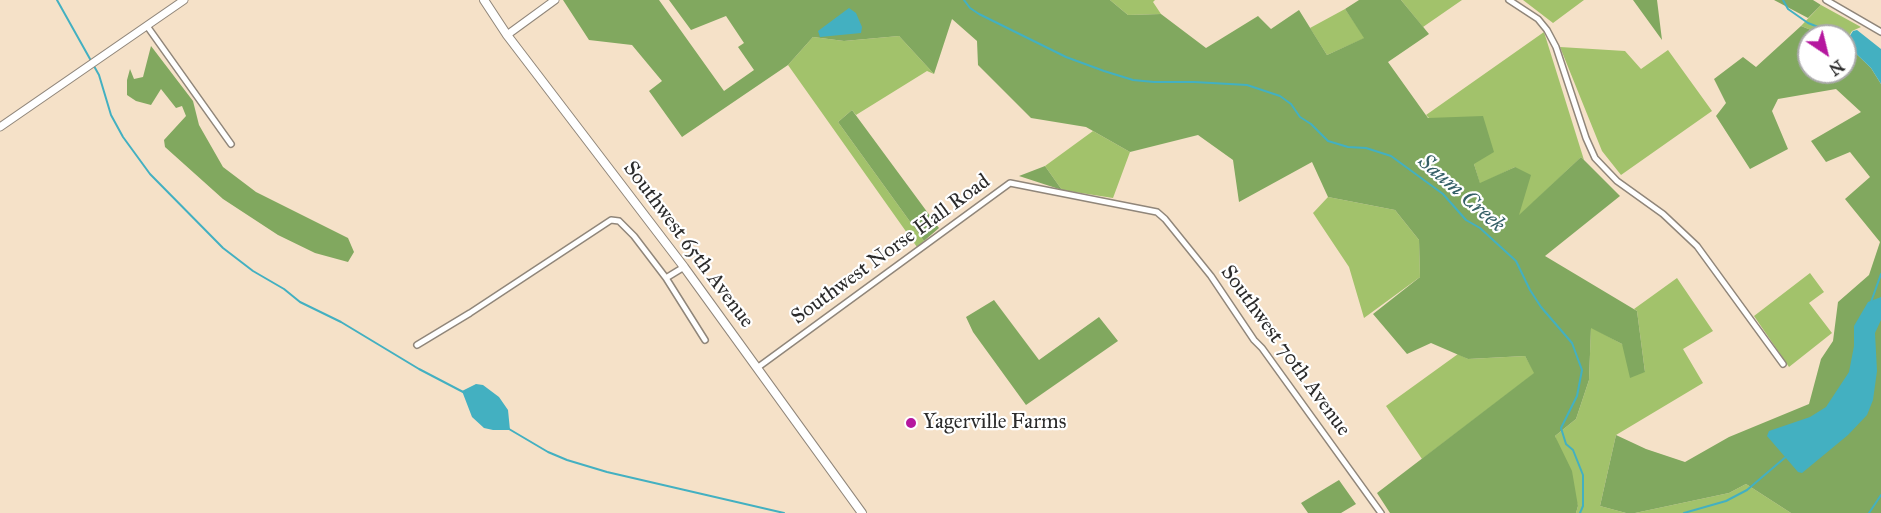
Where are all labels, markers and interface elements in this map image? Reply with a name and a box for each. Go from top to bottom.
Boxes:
north arrow [1797,24,1857,84]
text: N [1825,56,1847,79]
water label: Saum Creek [1412,149,1510,239]
street label: Southwest 65th Avenue [617,157,759,333]
street label: Southwest Norse Hall Road [787,169,995,331]
street label: Southwest 70th Avenue [1215,261,1355,441]
place label: Yagerville Farms [923,410,1066,436]
marker: Yagerville Farms [904,416,918,430]

